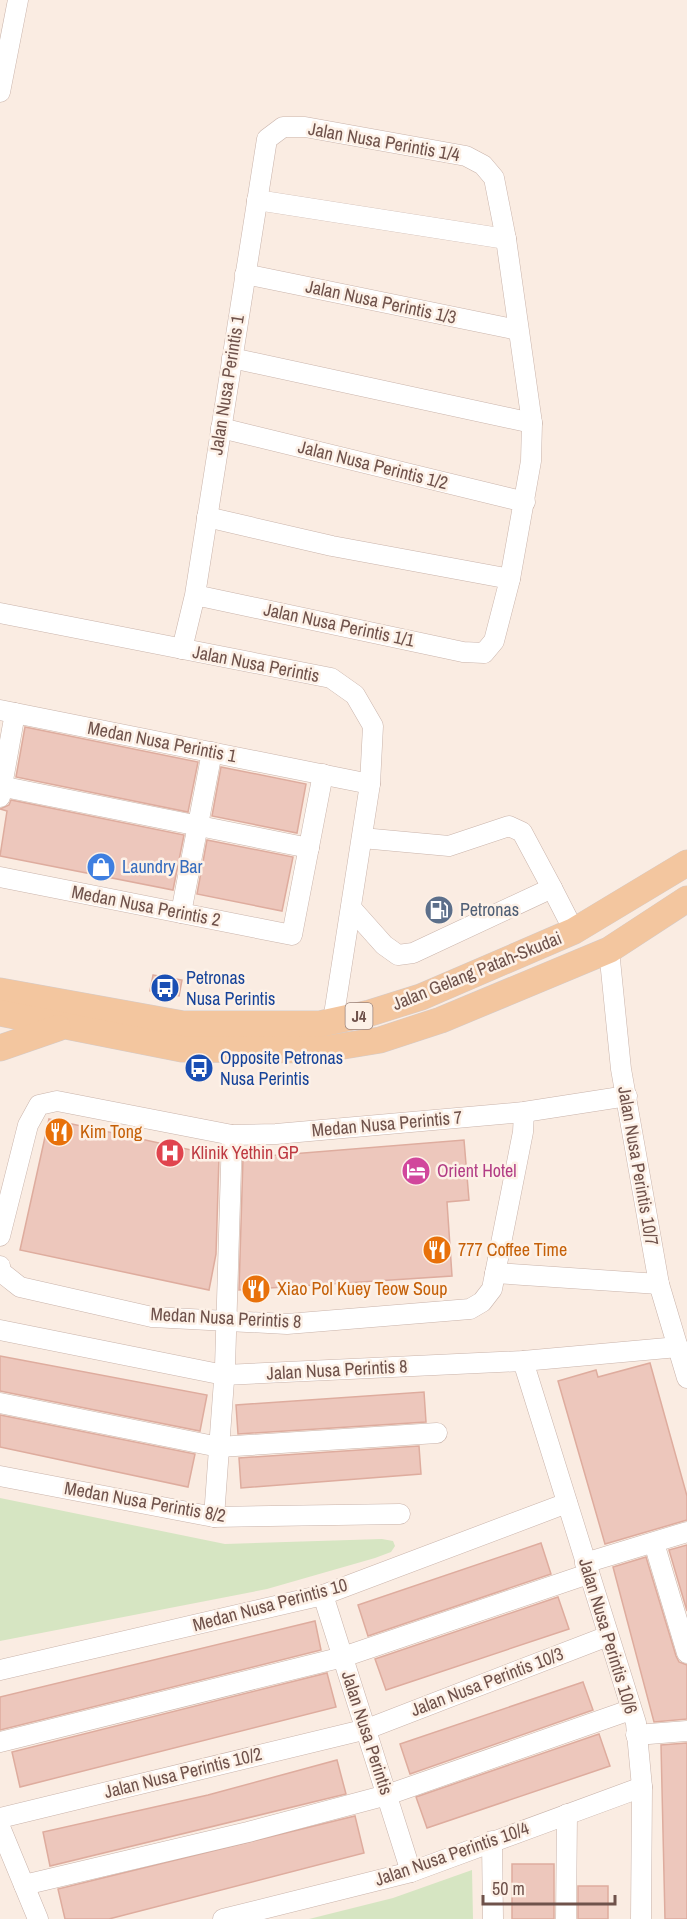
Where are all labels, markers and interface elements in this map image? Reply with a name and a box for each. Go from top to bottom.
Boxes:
street label: Jalan Nusa Perintis 1/4 [306,116,462,167]
street label: Jalan Nusa Perintis 1/3 [303,273,459,330]
street label: Jalan Nusa Perintis 1 [203,312,250,457]
street label: Jalan Nusa Perintis 1/2 [296,434,451,495]
street label: Jalan Nusa Perintis 1/1 [261,596,418,653]
street label: Jalan Nusa Perintis [190,639,322,688]
street label: Medan Nusa Perintis 1 [86,715,239,768]
shop icon: Laundry Bar [85,851,117,883]
place label: Laundry Bar [122,854,202,879]
street label: Medan Nusa Perintis 2 [70,879,223,932]
fuel station icon: Petronas [423,894,455,926]
place label: Petronas [460,897,519,922]
street label: Jalan Gelang Patah-Skudai [388,925,565,1016]
place label: Petronas Nusa Perintis [186,965,275,1011]
bus stop icon: Petronas Nusa Perintis [149,972,181,1004]
road number: J4 [346,1003,372,1029]
place label: Opposite Petronas Nusa Perintis [220,1045,343,1091]
bus stop icon: Opposite Petronas Nusa Perintis [183,1052,215,1084]
street label: Jalan Nusa Perintis 10/7 [612,1084,665,1248]
street label: Medan Nusa Perintis 7 [311,1104,463,1143]
restaurant icon: Kim Tong [43,1116,75,1148]
place label: Kim Tong [80,1119,143,1144]
hospital icon: Klinik Yethin GP [154,1137,186,1169]
place label: Klinik Yethin GP [191,1140,299,1165]
hotel icon: Orient Hotel [400,1155,432,1187]
place label: Orient Hotel [437,1158,517,1183]
restaurant icon: 777 Coffee Time [421,1234,453,1266]
place label: 777 Coffee Time [458,1237,567,1262]
restaurant icon: Xiao Pol Kuey Teow Soup [240,1273,272,1305]
place label: Xiao Pol Kuey Teow Soup [277,1276,447,1301]
street label: Medan Nusa Perintis 8 [150,1301,302,1334]
street label: Jalan Nusa Perintis 8 [266,1353,408,1386]
street label: Medan Nusa Perintis 8/2 [63,1475,228,1528]
street label: Jalan Nusa Perintis 10/6 [573,1555,644,1717]
street label: Medan Nusa Perintis 10 [190,1572,350,1637]
street label: Jalan Nusa Perintis 10/3 [407,1641,567,1722]
street label: Jalan Nusa Perintis [336,1668,399,1798]
street label: Jalan Nusa Perintis 10/2 [101,1741,264,1804]
street label: Jalan Nusa Perintis 10/4 [371,1815,532,1892]
scale bar [483,1868,615,1906]
text: 50 m [492,1876,525,1901]

